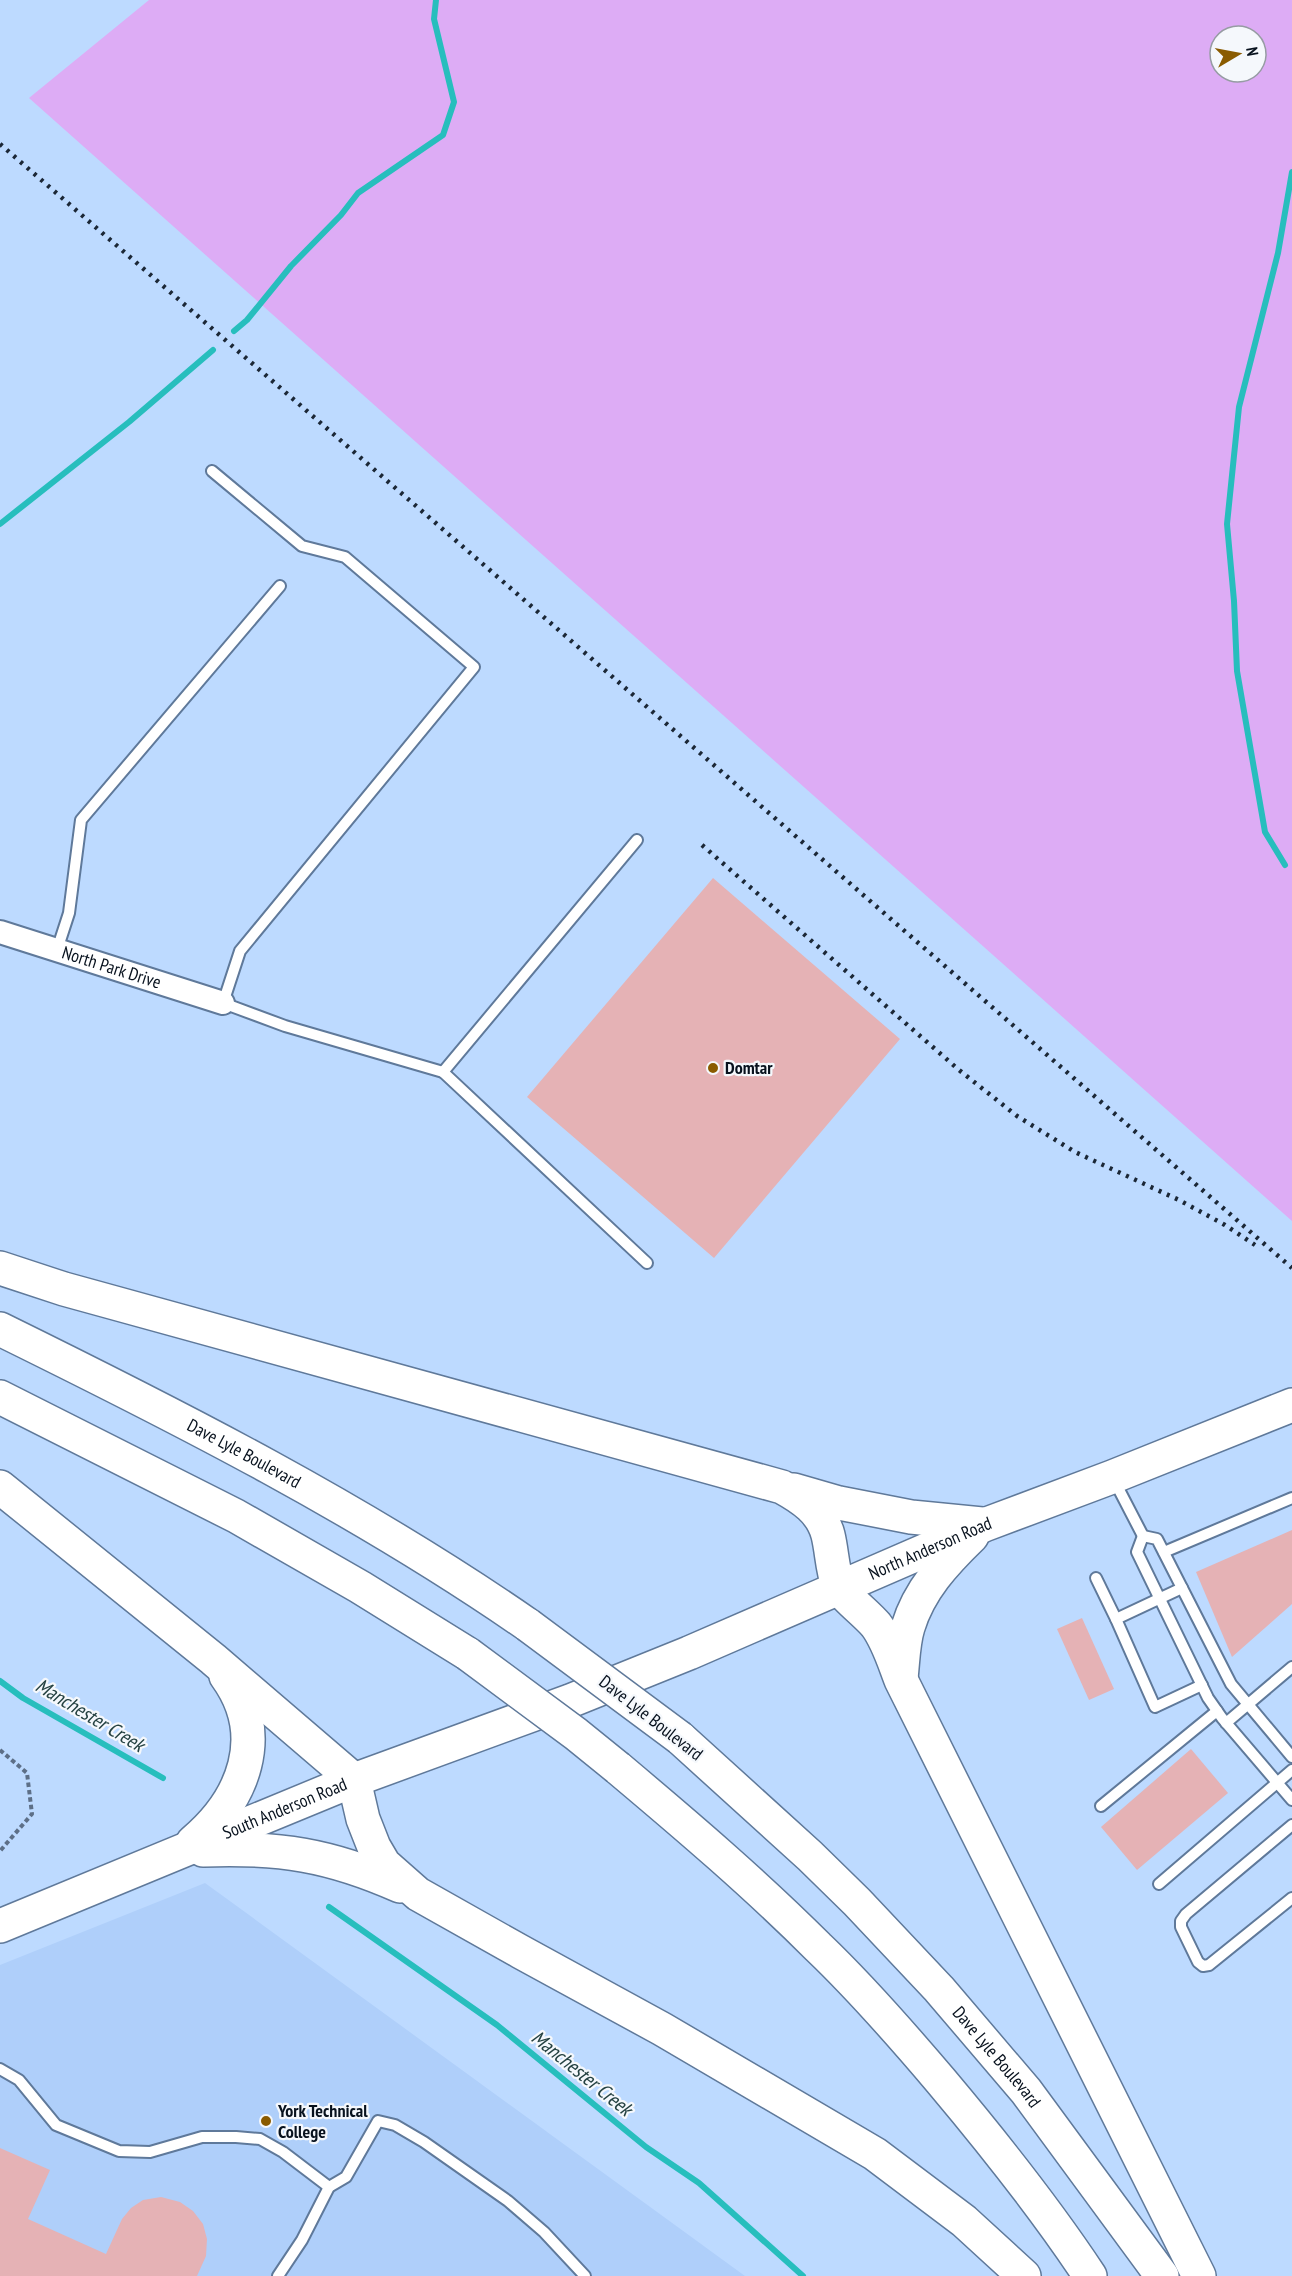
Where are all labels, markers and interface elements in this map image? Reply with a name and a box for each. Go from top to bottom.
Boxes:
north arrow [1208,24,1268,84]
text: N [1242,45,1263,57]
street label: North Park Drive [59,941,164,994]
place label: Domtar [725,1056,773,1079]
marker: Domtar [706,1061,720,1075]
street label: Dave Lyle Boulevard [184,1413,305,1493]
street label: North Anderson Road [865,1511,995,1585]
street label: Dave Lyle Boulevard [595,1670,708,1765]
water label: Manchester Creek [31,1672,151,1759]
street label: South Anderson Road [219,1772,350,1844]
street label: Dave Lyle Boulevard [948,2001,1046,2112]
water label: Manchester Creek [526,2024,639,2123]
place label: York Technical College [277,2099,368,2143]
marker: York Technical College [259,2114,273,2128]

